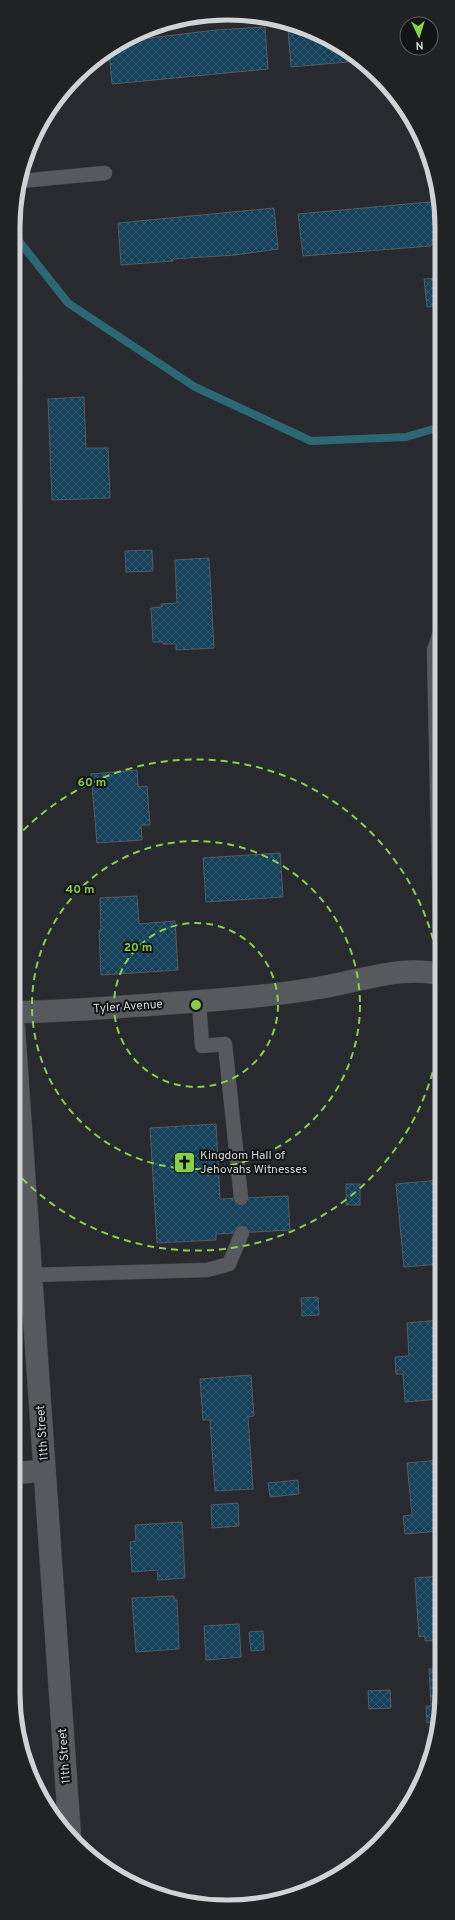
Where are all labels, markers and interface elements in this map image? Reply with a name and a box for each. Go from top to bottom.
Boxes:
north arrow [399,16,439,56]
text: N [415,38,424,52]
text: 60 m [78,775,106,791]
text: 40 m [65,882,95,898]
text: 20 m [124,940,152,956]
street label: Tyler Avenue [93,997,163,1017]
centre of rings [189,998,203,1012]
place label: Kingdom Hall of Jehovahs Witnesses [200,1148,307,1178]
church icon: Kingdom Hall of Jehovahs Witnesses [172,1149,198,1175]
street label: 11th Street [33,1405,53,1461]
street label: 11th Street [55,1728,75,1784]

